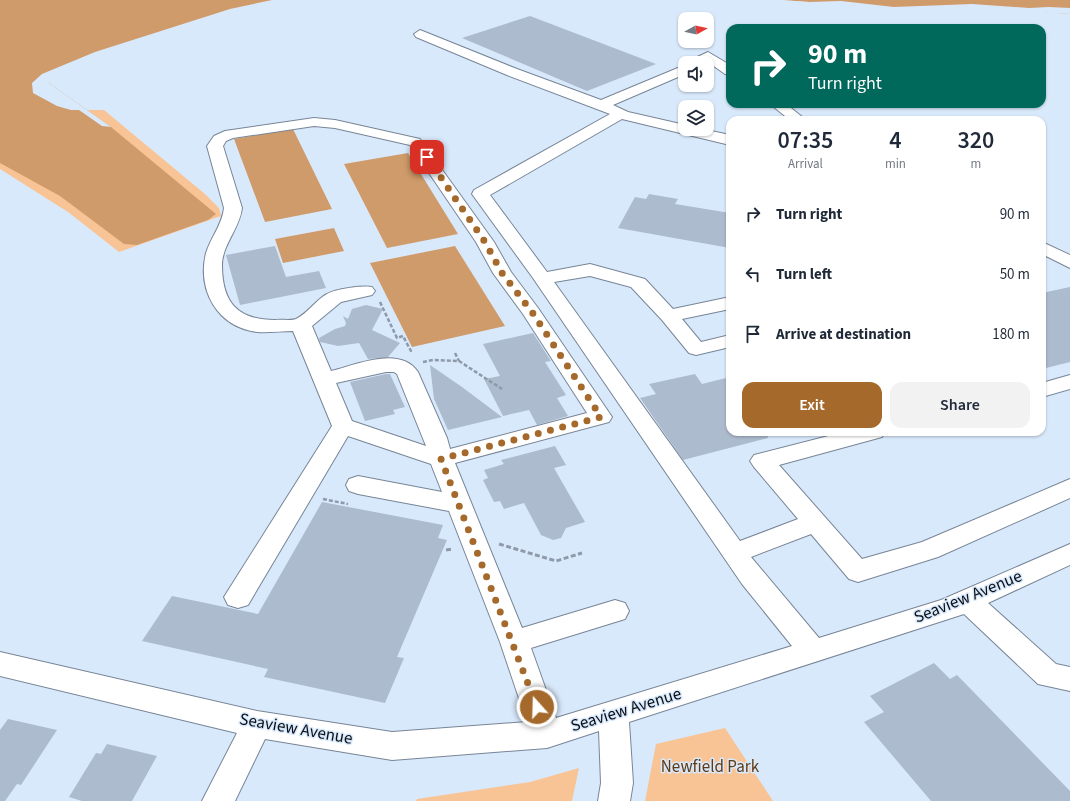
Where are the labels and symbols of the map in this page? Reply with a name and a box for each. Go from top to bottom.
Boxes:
north arrow [678,12,714,48]
pin [410,140,444,174]
street label: Seaview Avenue [910,564,1026,630]
street label: Seaview Avenue [568,682,684,738]
position arrow [516,686,558,728]
street label: Seaview Avenue [238,707,354,751]
park label: Newfield Park [661,755,760,779]

